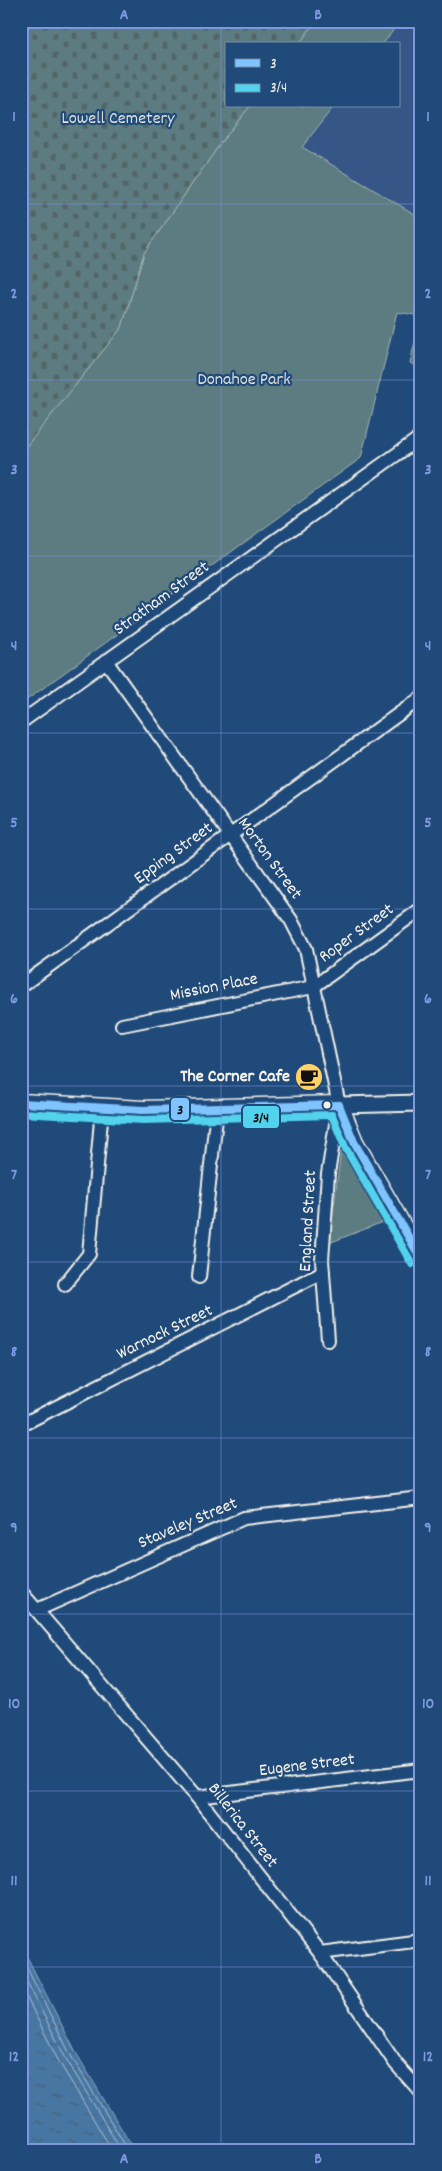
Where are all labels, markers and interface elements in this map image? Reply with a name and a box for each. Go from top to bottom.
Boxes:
text: A [120,4,129,27]
text: B [314,4,322,27]
legend [225,42,400,108]
text: 3 [270,54,277,76]
text: 3/4 [270,78,287,100]
text: 1 [12,106,16,129]
text: 1 [426,106,430,129]
park label: Lowell Cemetery [61,107,175,132]
text: 2 [11,283,18,306]
text: 2 [425,283,432,306]
park label: Donahoe Park [197,368,291,393]
text: 3 [10,459,18,482]
text: 3 [424,459,432,482]
street label: Stratham Street [109,555,215,642]
text: 4 [11,635,17,658]
text: 4 [425,635,431,658]
text: 5 [10,812,18,835]
text: 5 [424,812,432,835]
street label: Morton Street [231,813,308,905]
street label: Epping Street [129,817,219,891]
street label: Roper Street [314,898,400,970]
street label: Mission Place [168,967,260,1009]
text: 6 [10,988,18,1011]
text: 6 [424,988,432,1011]
cafe icon: The Corner Cafe [294,1062,324,1092]
place label: The Corner Cafe [180,1065,290,1090]
line badge: 3 [170,1097,190,1121]
unlabelled marker [322,1100,332,1110]
text: 3 [177,1101,183,1121]
line badge: 3/4 [242,1105,280,1129]
text: 3/4 [253,1109,269,1129]
text: 7 [11,1164,17,1187]
text: 7 [425,1164,431,1187]
street label: England Street [294,1169,324,1272]
street label: Warnock Street [113,1299,218,1367]
text: 8 [11,1341,18,1364]
text: 8 [425,1341,432,1364]
street label: Staveley Street [134,1492,242,1556]
text: 9 [10,1517,18,1540]
text: 9 [424,1517,432,1540]
text: 10 [8,1693,20,1716]
text: 10 [422,1693,434,1716]
street label: Eugene Street [258,1748,356,1784]
street label: Billerica Street [201,1778,283,1874]
text: 11 [10,1870,18,1893]
text: 11 [424,1870,432,1893]
text: 12 [9,2046,19,2069]
text: 12 [423,2046,433,2069]
text: A [120,2148,129,2171]
text: B [314,2148,322,2171]

